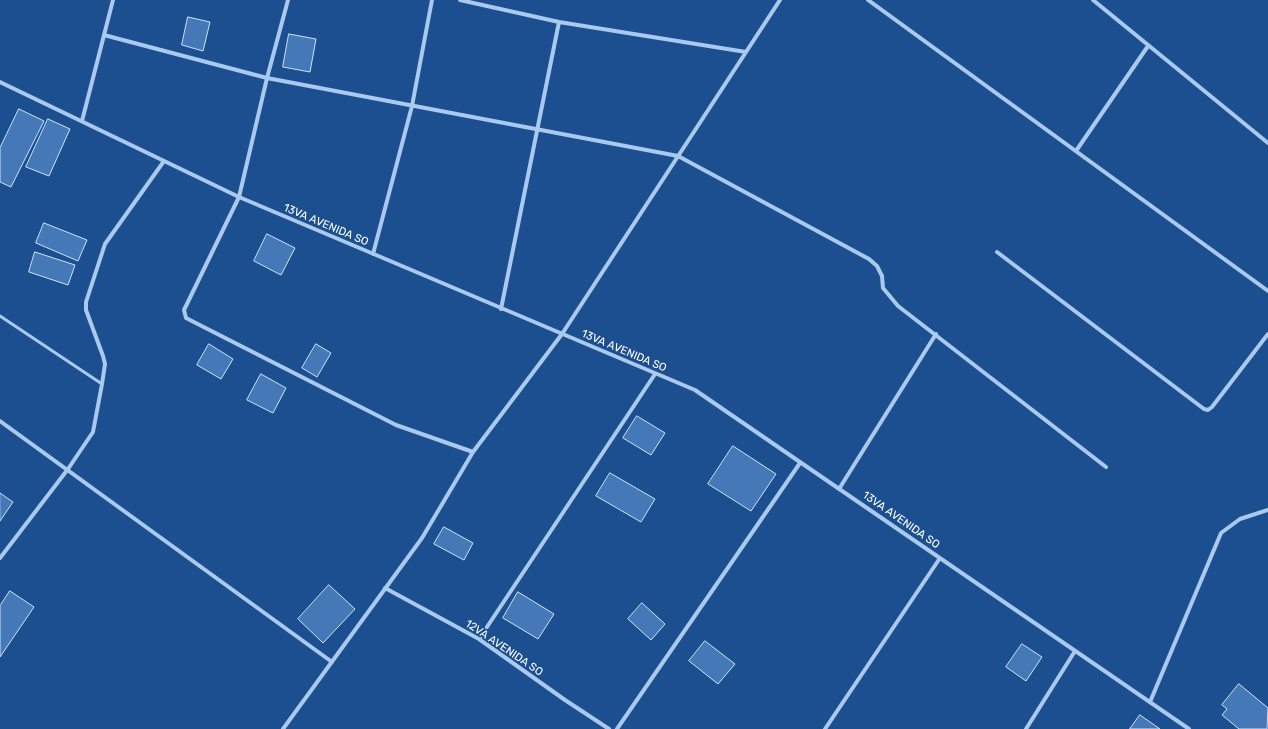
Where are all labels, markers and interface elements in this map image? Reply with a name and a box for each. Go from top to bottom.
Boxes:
street label: 13VA AVENIDA SO [281,201,371,249]
street label: 13VA AVENIDA SO [579,327,669,375]
street label: 13VA AVENIDA SO [860,488,942,552]
street label: 12VA AVENIDA SO [463,617,545,679]

